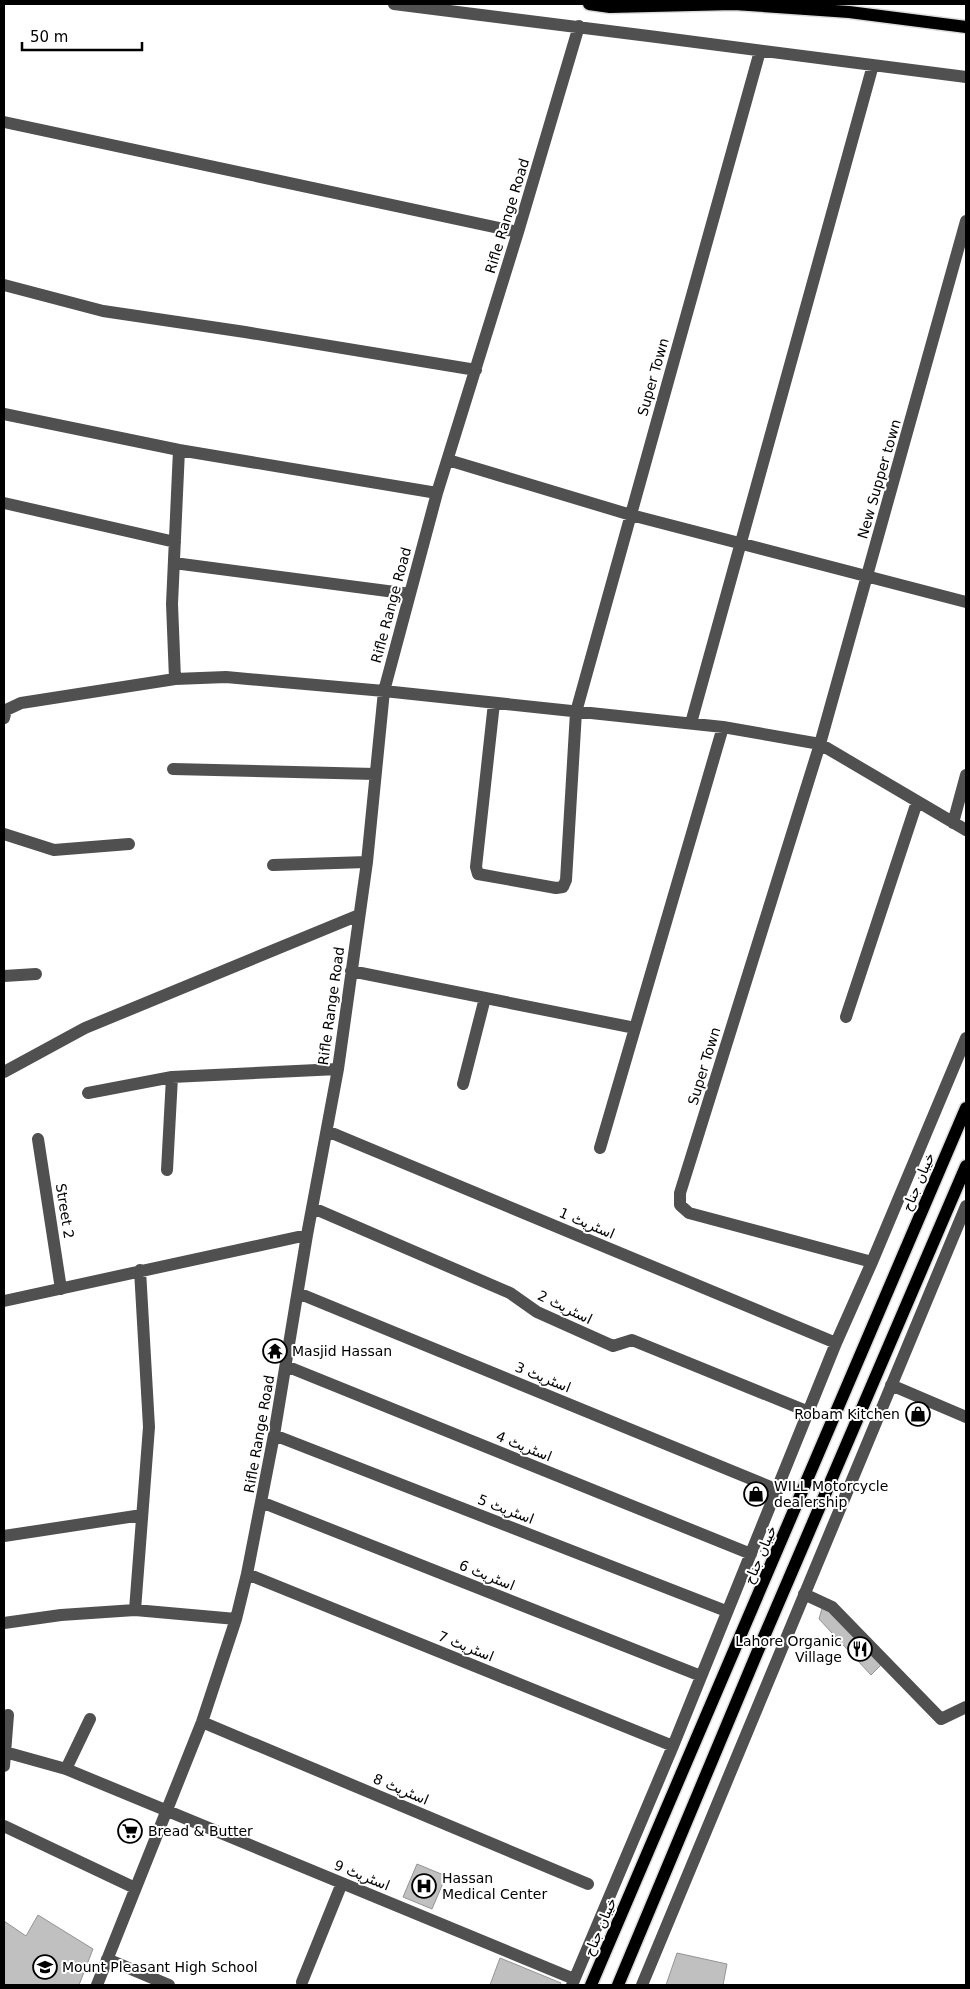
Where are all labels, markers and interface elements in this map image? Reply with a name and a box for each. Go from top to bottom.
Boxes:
scale bar [22,20,142,52]
text: 50 m [30,28,68,46]
street label: Rifle Range Road [482,157,532,275]
street label: Super Town [634,336,672,418]
street label: New Supper town [854,417,904,541]
street label: Rifle Range Road [368,545,414,665]
street label: Rifle Range Road [315,946,347,1066]
street label: Super Town [685,1025,723,1107]
street label: خیبان جناح [898,1150,938,1214]
street label: Street 2 [53,1182,77,1240]
street label: اسٹریٹ 1 [557,1204,617,1243]
street label: اسٹریٹ 2 [535,1287,595,1328]
temple icon: Masjid Hassan [262,1338,288,1364]
place label: Masjid Hassan [292,1343,392,1359]
street label: اسٹریٹ 3 [512,1359,573,1396]
street label: Rifle Range Road [241,1374,277,1494]
shop icon: Robam Kitchen [905,1401,931,1427]
place label: Robam Kitchen [794,1406,900,1422]
street label: اسٹریٹ 4 [493,1428,554,1465]
place label: WILL Motorcycle dealership [774,1478,888,1510]
shop icon: WILL Motorcycle dealership [743,1481,769,1507]
street label: اسٹریٹ 5 [475,1491,536,1528]
street label: خیبان جناح [740,1523,780,1587]
street label: اسٹریٹ 6 [456,1557,517,1594]
street label: اسٹریٹ 7 [435,1628,496,1665]
place label: Lahore Organic Village [735,1633,842,1665]
restaurant icon: Lahore Organic Village [847,1636,873,1662]
street label: اسٹریٹ 8 [371,1770,431,1809]
supermarket icon: Bread & Butter [117,1818,143,1844]
place label: Bread & Butter [148,1823,253,1839]
street label: اسٹریٹ 9 [331,1857,392,1894]
place label: Hassan Medical Center [442,1870,547,1902]
hospital icon: Hassan Medical Center [411,1873,437,1899]
street label: خیبان جناح [580,1895,620,1959]
school or university icon: Mount Pleasant High School [32,1954,58,1980]
place label: Mount Pleasant High School [62,1959,258,1975]

